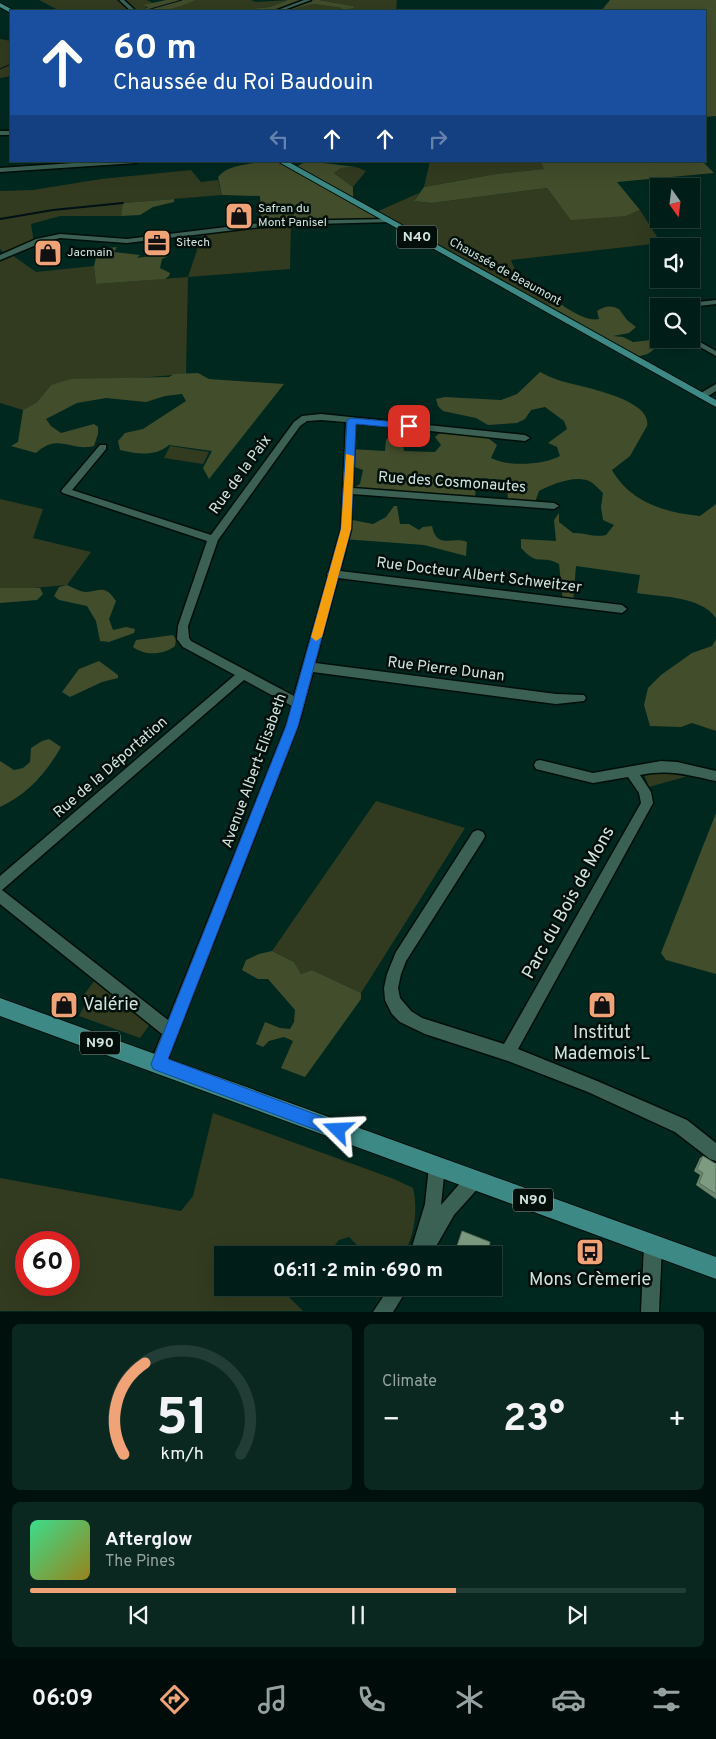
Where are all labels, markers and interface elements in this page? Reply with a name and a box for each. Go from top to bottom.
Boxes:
text: 60 m [113,27,197,71]
icon: ahead [30,30,95,95]
text: Chaussée du Roi Baudouin [113,70,373,97]
icon: left [265,125,293,153]
icon: ahead [318,125,346,153]
icon: ahead [371,125,399,153]
icon: right [424,125,452,153]
north arrow [650,178,700,228]
map controls [650,178,700,348]
shop icon: Safran du Mont Panisel [224,201,254,231]
place label: Safran du Mont Panisel [258,201,327,231]
road number: N40 [397,226,437,248]
office icon: Sitech [142,228,172,258]
street label: Chaussée de Beaumont [446,234,564,310]
place label: Sitech [176,235,210,251]
shop icon: Jacmain [33,238,63,268]
button: sound [650,238,700,288]
place label: Jacmain [67,245,112,261]
button: search [650,298,700,348]
pin [388,405,430,447]
icon: arrive [395,412,423,440]
street label: Rue de la Paix [206,431,276,518]
street label: Rue des Cosmonautes [377,468,527,498]
street label: Rue Docteur Albert Schweitzer [375,554,583,598]
street label: Rue Pierre Dunan [386,653,506,687]
street label: Avenue Albert-Elisabeth [218,691,292,851]
street label: Rue de la Déportation [50,713,172,823]
street label: Parc du Bois de Mons [517,823,621,983]
shop icon: Valérie [49,990,79,1020]
shop icon: Institut Mademois’L [587,990,617,1020]
place label: Valérie [83,994,139,1017]
place label: Institut Mademois’L [554,1022,650,1066]
road number: N90 [80,1032,120,1054]
position arrow [311,1103,363,1155]
road number: N90 [513,1188,553,1212]
speed limit sign: 60 [15,1231,80,1296]
bus stop icon: Mons Crèmerie [575,1237,605,1267]
text: 06:11 · 2 min · 690 m [273,1259,443,1283]
place label: Mons Crèmerie [529,1269,651,1292]
text: Climate [382,1372,437,1392]
text: 51 [156,1387,208,1453]
text: 23° [503,1396,565,1445]
text: − [382,1403,400,1439]
text: + [668,1403,686,1439]
text: km/h [160,1443,204,1466]
text: Afterglow [105,1528,193,1552]
text: The Pines [105,1552,175,1572]
icon: previous [125,1601,153,1629]
icon: pause [344,1601,372,1629]
icon: next [563,1601,591,1629]
icon: directions [157,1682,192,1717]
icon: music [255,1682,290,1717]
icon: phone [354,1682,389,1717]
icon: climate [452,1682,487,1717]
icon: car [551,1682,586,1717]
icon: filters [649,1682,684,1717]
text: 06:09 [32,1686,93,1713]

